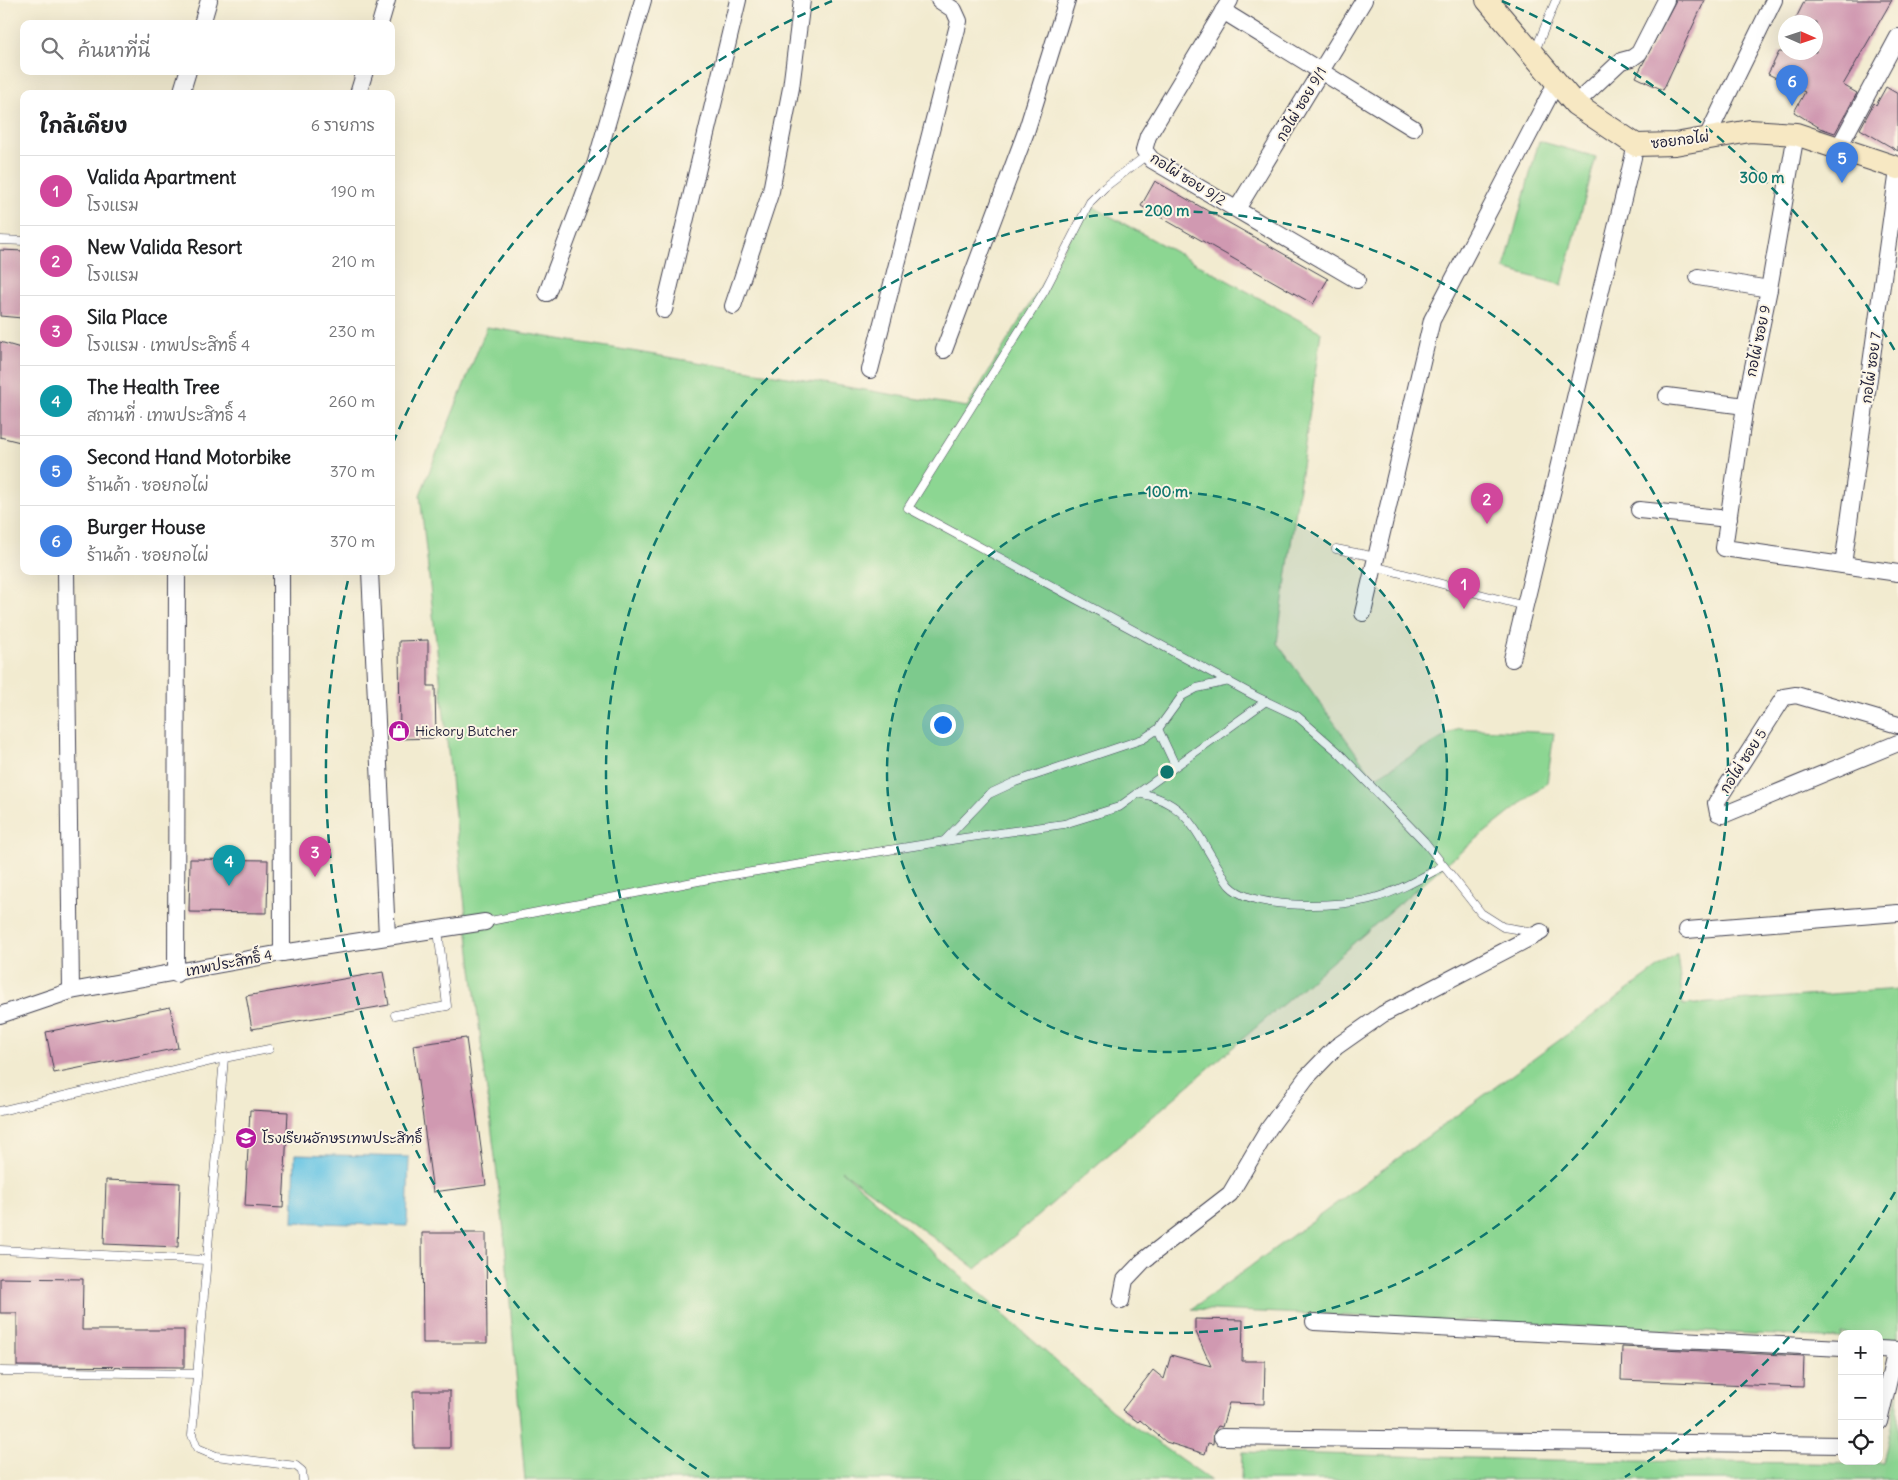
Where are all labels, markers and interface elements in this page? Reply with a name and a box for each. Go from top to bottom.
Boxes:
north arrow [1778,15,1823,60]
search box [20,20,395,75]
icon: search [38,34,66,62]
text: ค้นหาที่นี่ [78,38,150,62]
street label: กอไผ่ ซอย 9/1 [1272,64,1330,144]
pin: 6 [1776,65,1808,106]
text: ใกล้เคียง [40,112,127,139]
text: 6 รายการ [311,115,375,135]
street label: ซอยกอไผ่ [1650,127,1710,152]
pin: 5 [1826,142,1858,183]
street label: กอไผ่ ซอย 9/2 [1147,149,1229,210]
text: Valida Apartment [87,165,236,189]
text: 300 m [1740,168,1785,187]
text: 1 [53,181,59,201]
text: 190 m [331,181,375,201]
text: โรงแรม [87,195,139,215]
text: 200 m [1145,201,1189,220]
text: New Valida Resort [87,235,242,259]
text: 2 [52,251,60,271]
text: 210 m [332,251,375,271]
text: โรงแรม [87,265,139,285]
street label: กอไผ่ ซอย 9 [1742,303,1774,379]
text: Sila Place [87,305,167,329]
text: 3 [51,321,61,341]
text: 230 m [329,321,375,341]
street label: กอไผ่ ซอย 7 [1857,331,1885,405]
text: โรงแรม · เทพประสิทธิ์ 4 [87,335,250,355]
text: The Health Tree [87,375,220,399]
text: 4 [51,391,61,411]
text: 260 m [329,391,375,411]
text: สถานที่ · เทพประสิทธิ์ 4 [87,405,247,425]
text: Second Hand Motorbike [87,445,291,469]
text: 5 [51,461,61,481]
text: 370 m [330,461,375,481]
text: ร้านค้า · ซอยกอไผ่ [87,475,209,495]
text: 100 m [1146,482,1188,501]
pin: 2 [1471,483,1503,524]
text: Burger House [87,515,206,539]
text: 6 [51,531,61,551]
text: 370 m [330,531,375,551]
text: ร้านค้า · ซอยกอไผ่ [87,545,209,565]
pin: 1 [1448,568,1480,609]
your location [930,712,956,738]
shop icon: Hickory Butcher [387,719,411,743]
place label: Hickory Butcher [415,722,518,740]
street label: กอไผ่ ซอย 5 [1716,725,1770,797]
centre of rings [1158,763,1176,781]
pin: 3 [299,836,331,877]
pin: 4 [213,845,245,886]
street label: เทพประสิทธิ์ 4 [184,943,274,980]
school or university icon: โรงเรียนอักษรเทพประสิทธิ์ [234,1126,258,1150]
place label: โรงเรียนอักษรเทพประสิทธิ์ [262,1127,423,1147]
map controls [1838,1330,1883,1465]
button: + [1838,1330,1883,1375]
button: − [1838,1375,1883,1420]
button: locate [1838,1420,1883,1465]

